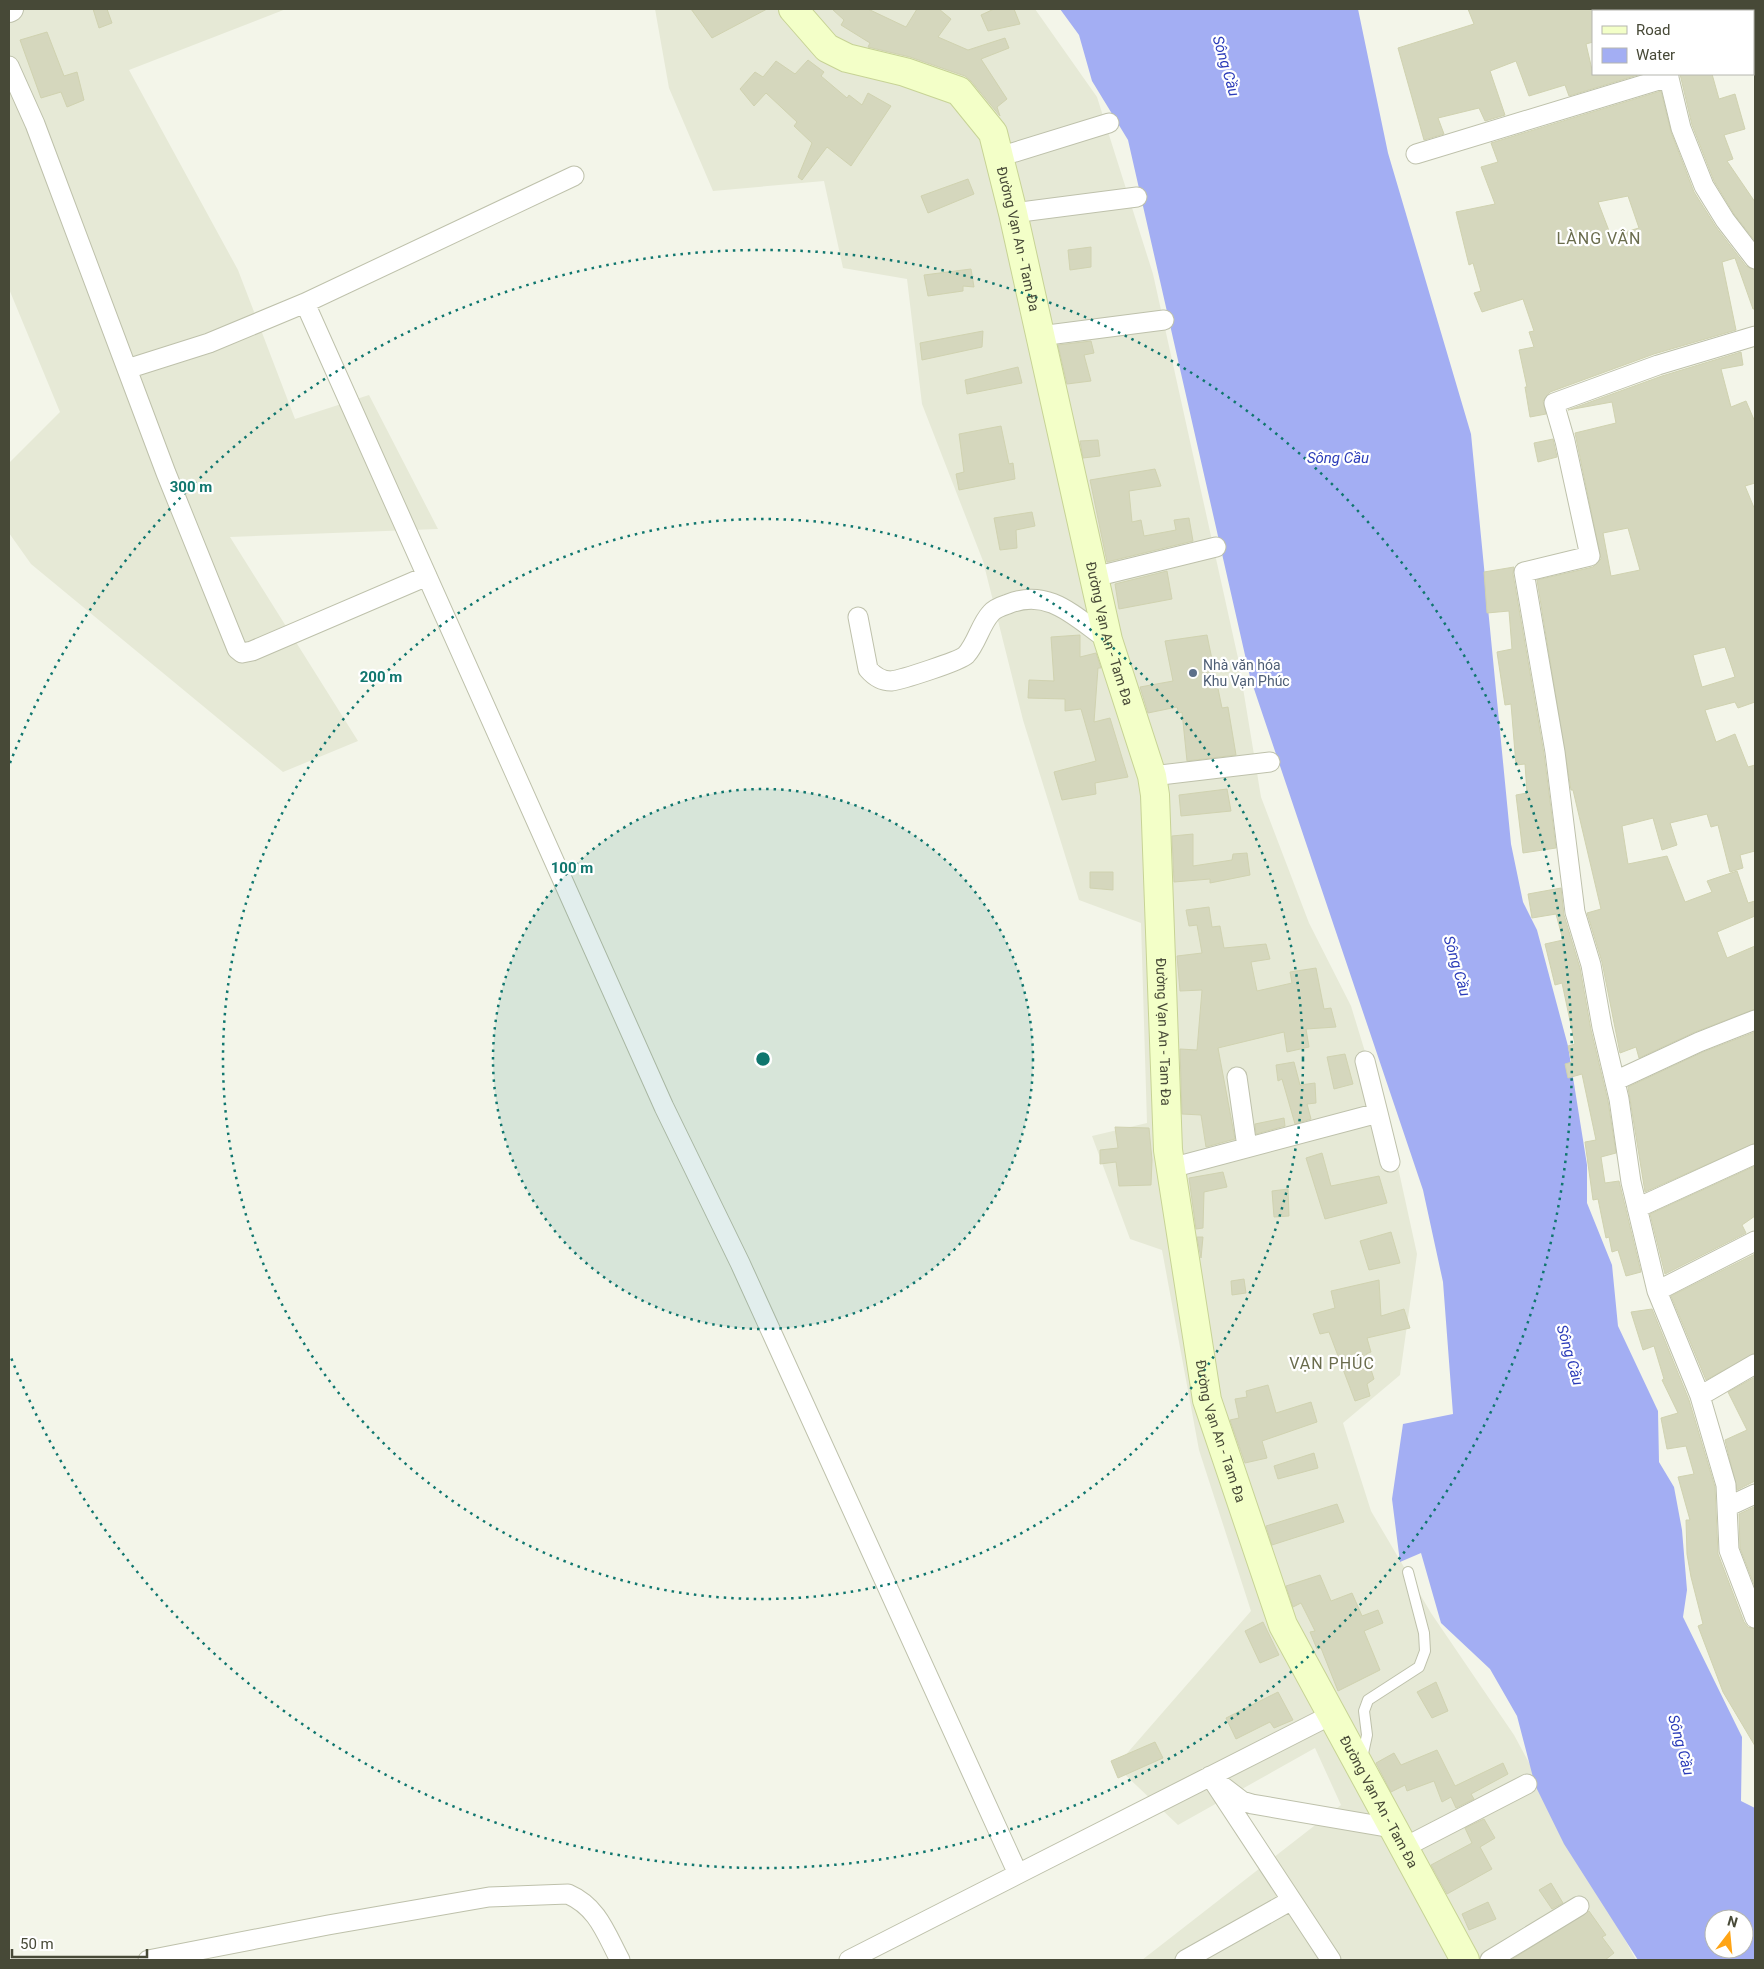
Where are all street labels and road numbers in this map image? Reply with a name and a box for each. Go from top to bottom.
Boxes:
street label: Đường Vạn An - Tam Đa [994,165,1043,313]
street label: Đường Vạn An - Tam Đa [1083,560,1137,707]
street label: Đường Vạn An - Tam Đa [1153,957,1174,1106]
street label: Đường Vạn An - Tam Đa [1193,1359,1249,1505]
street label: Đường Vạn An - Tam Đa [1337,1733,1421,1871]

